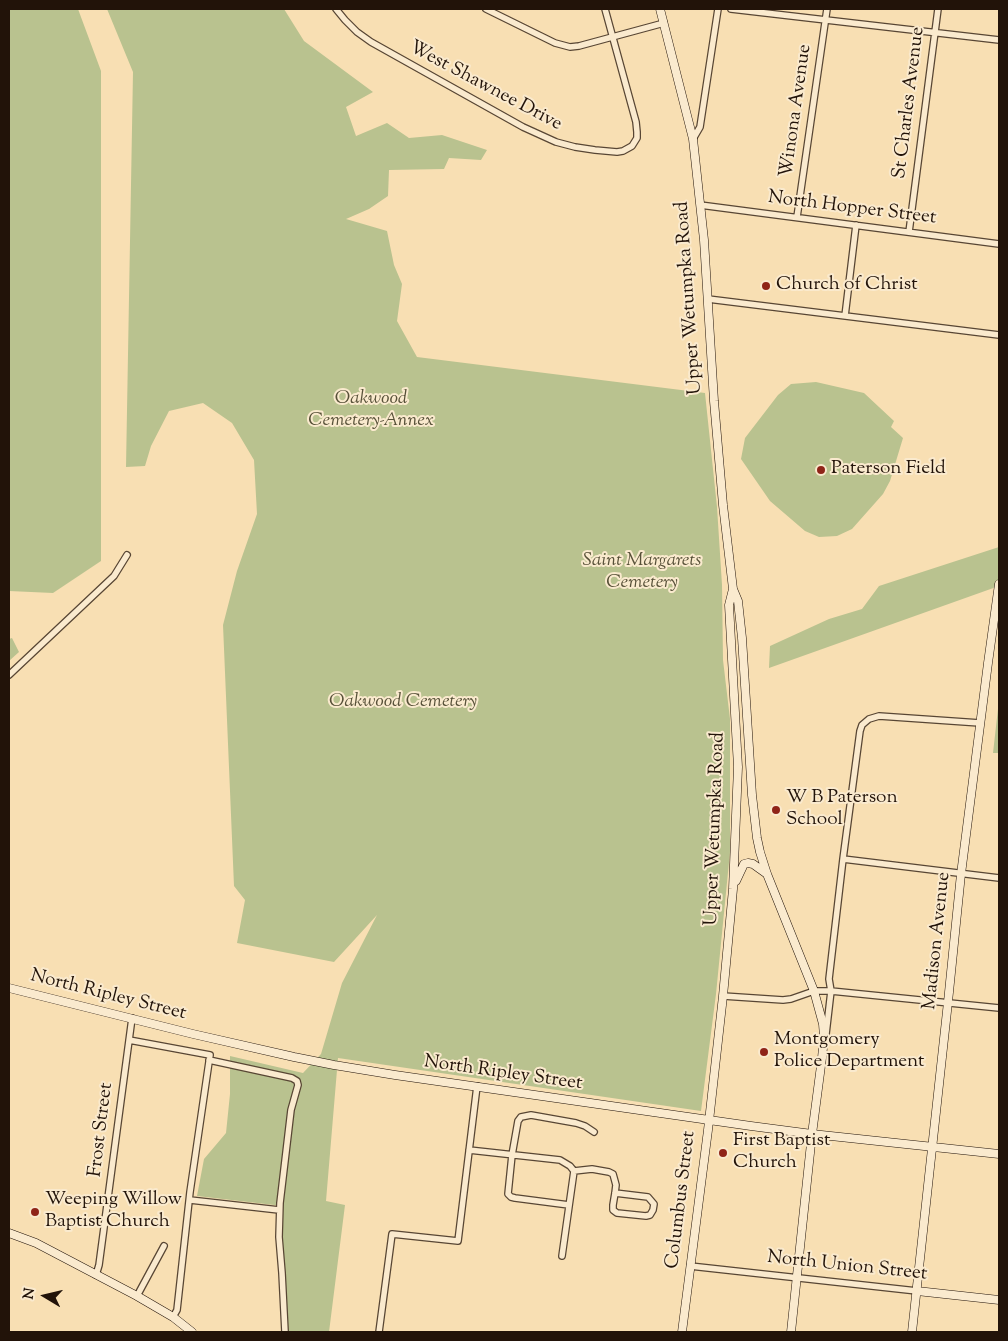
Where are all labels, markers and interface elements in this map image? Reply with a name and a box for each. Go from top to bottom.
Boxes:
street label: St Charles Avenue [889,26,931,180]
street label: West Shawnee Drive [405,37,565,137]
street label: Winona Avenue [776,43,818,179]
street label: North Hopper Street [767,187,937,231]
street label: Upper Wetumpka Road [672,201,708,395]
place label: Church of Christ [776,275,918,297]
marker: Church of Christ [760,280,772,292]
park label: Oakwood Cemetery-Annex [308,389,434,433]
place label: Paterson Field [831,459,946,481]
marker: Paterson Field [815,464,827,476]
park label: Saint Margarets Cemetery [583,551,701,595]
park label: Oakwood Cemetery [329,692,477,714]
street label: Upper Wetumpka Road [701,732,731,926]
place label: W B Paterson School [786,788,898,832]
marker: W B Paterson School [770,804,782,816]
street label: Madison Avenue [919,871,957,1011]
street label: North Ripley Street [28,966,188,1026]
place label: Montgomery Police Department [774,1030,925,1074]
marker: Montgomery Police Department [758,1046,770,1058]
street label: North Ripley Street [422,1052,584,1096]
street label: Frost Street [85,1082,119,1178]
street label: Columbus Street [662,1130,702,1270]
place label: First Baptist Church [733,1131,831,1175]
marker: First Baptist Church [717,1147,729,1159]
place label: Weeping Willow Baptist Church [45,1190,182,1234]
marker: Weeping Willow Baptist Church [29,1206,41,1218]
street label: North Union Street [766,1247,928,1287]
north arrow [20,1271,70,1321]
text: N [19,1287,41,1301]

